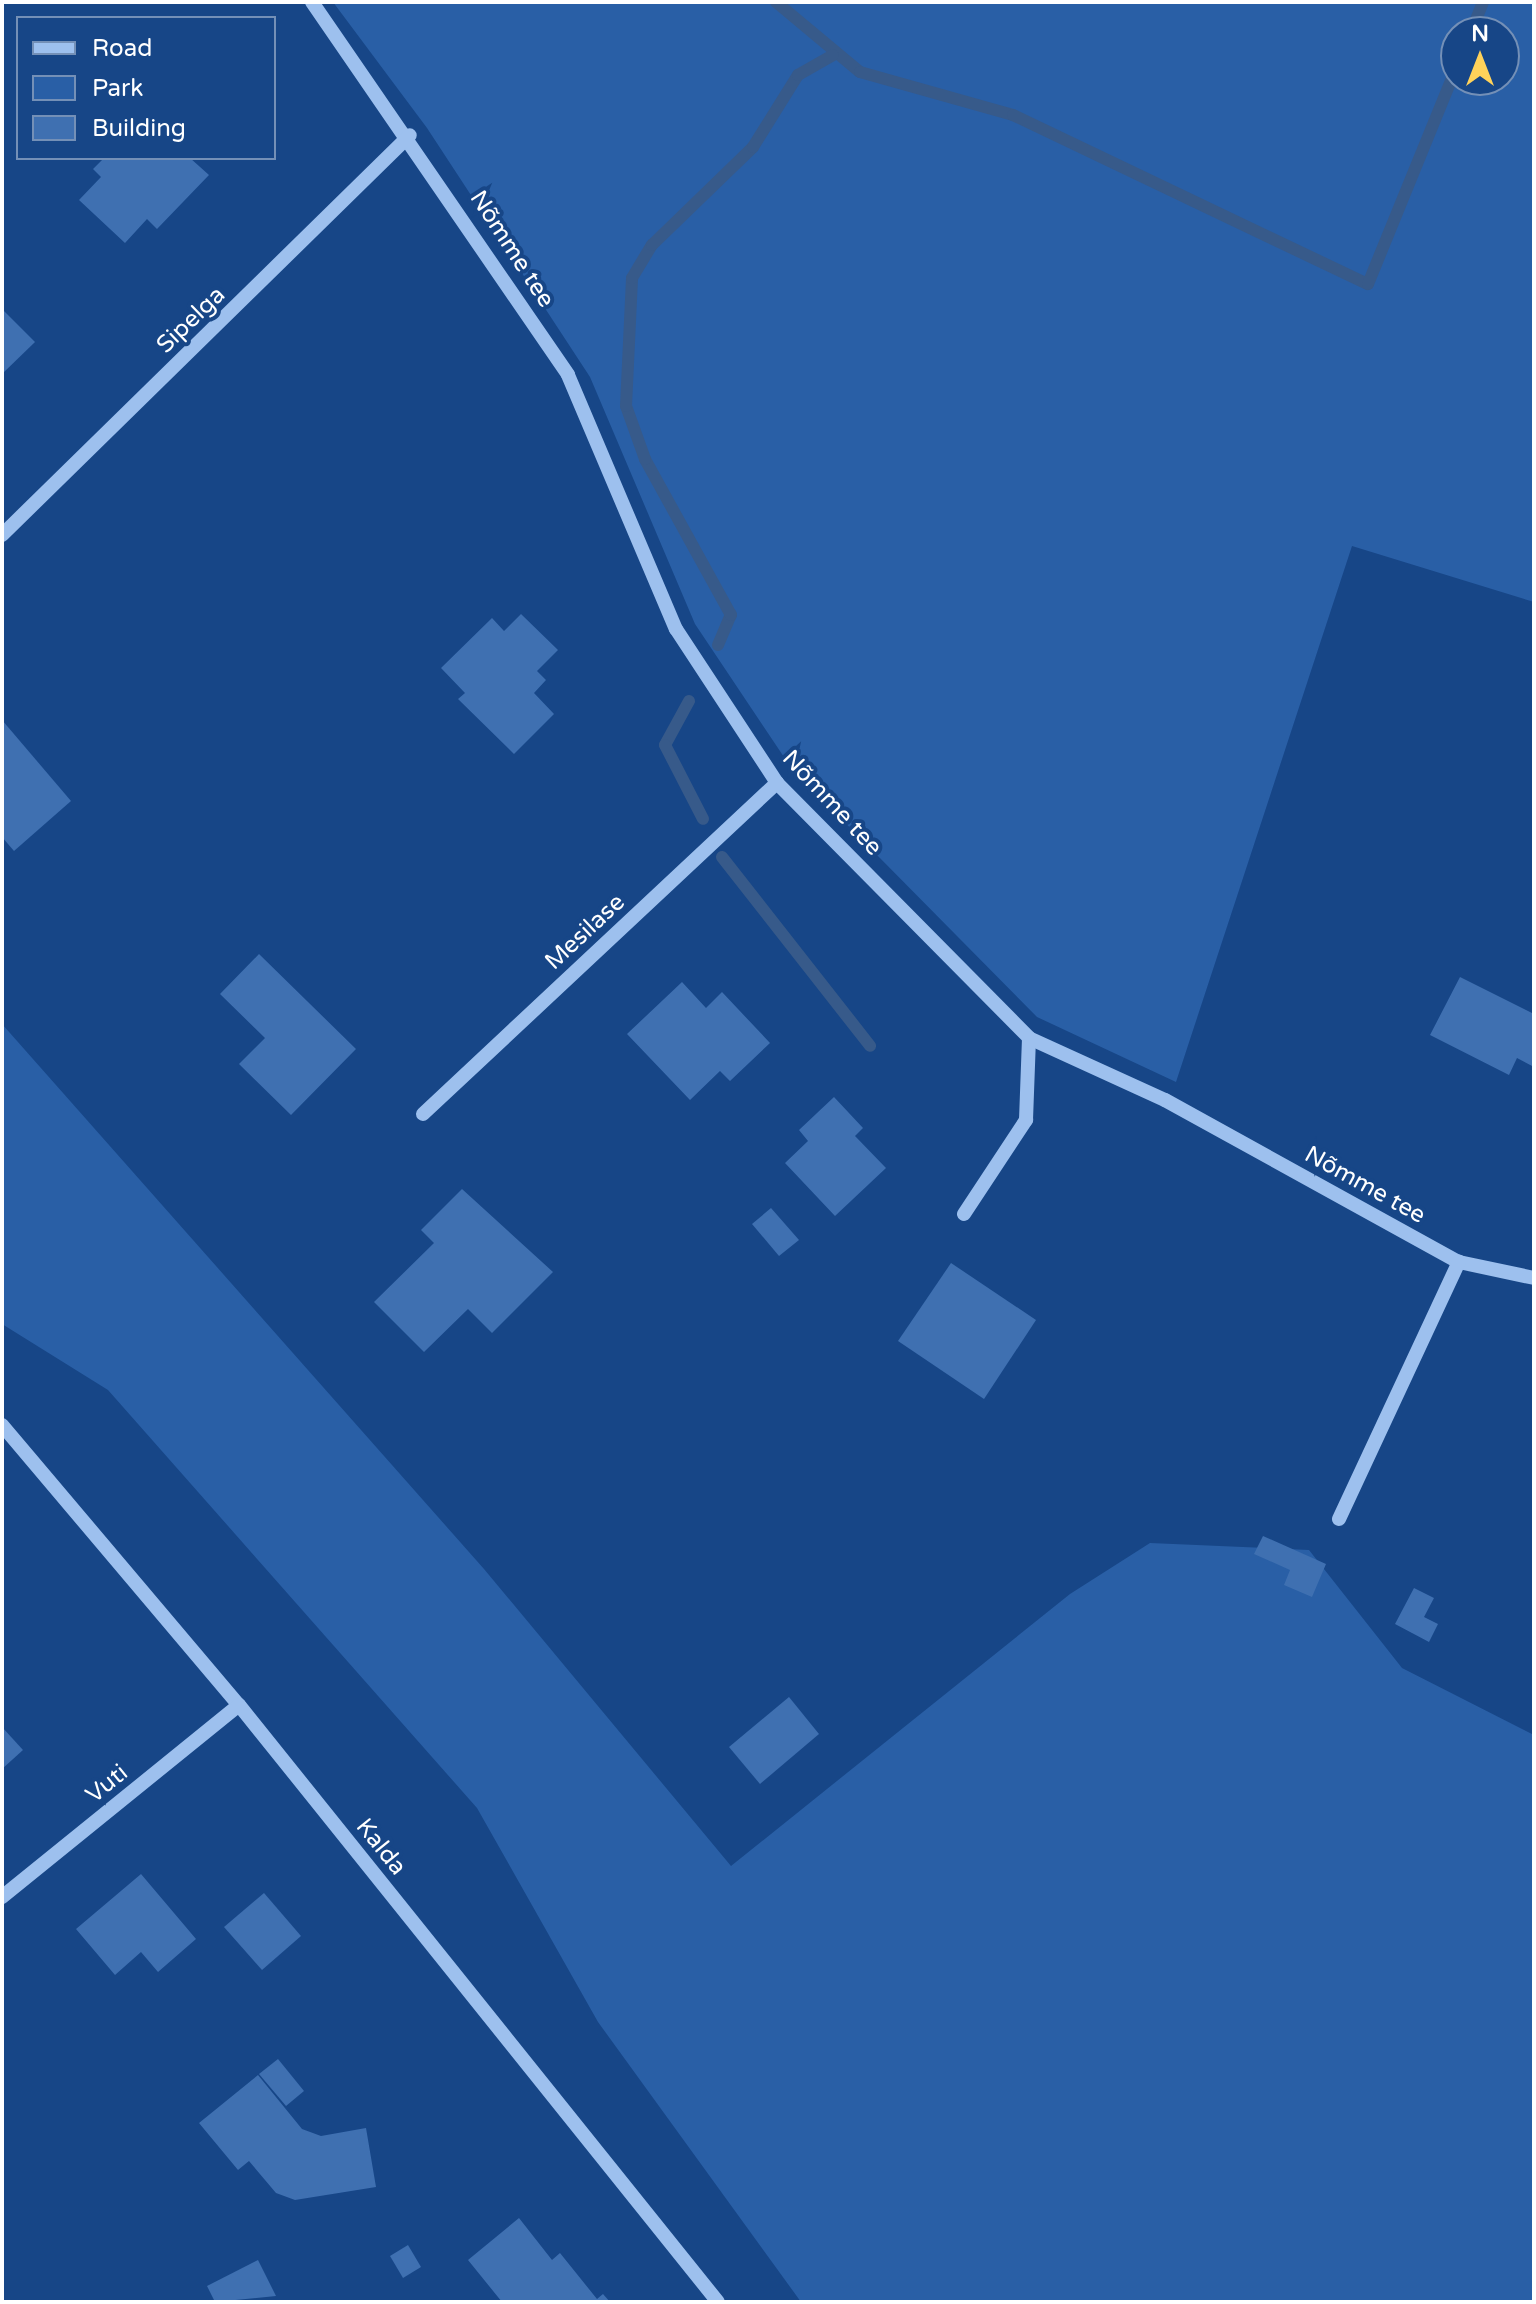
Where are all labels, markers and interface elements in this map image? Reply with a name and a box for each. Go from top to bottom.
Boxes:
legend [16,16,276,160]
north arrow [1440,16,1520,96]
text: N [1471,21,1489,47]
text: Road [92,34,152,63]
text: Park [92,74,143,103]
text: Building [92,114,186,143]
street label: Nõmme tee [464,185,560,313]
street label: Sipelga [151,281,231,359]
street label: Nõmme tee [776,744,888,862]
street label: Mesilase [539,888,631,976]
street label: Nõmme tee [1300,1140,1430,1230]
street label: Vuti [80,1759,134,1809]
street label: Kalda [350,1813,412,1881]

